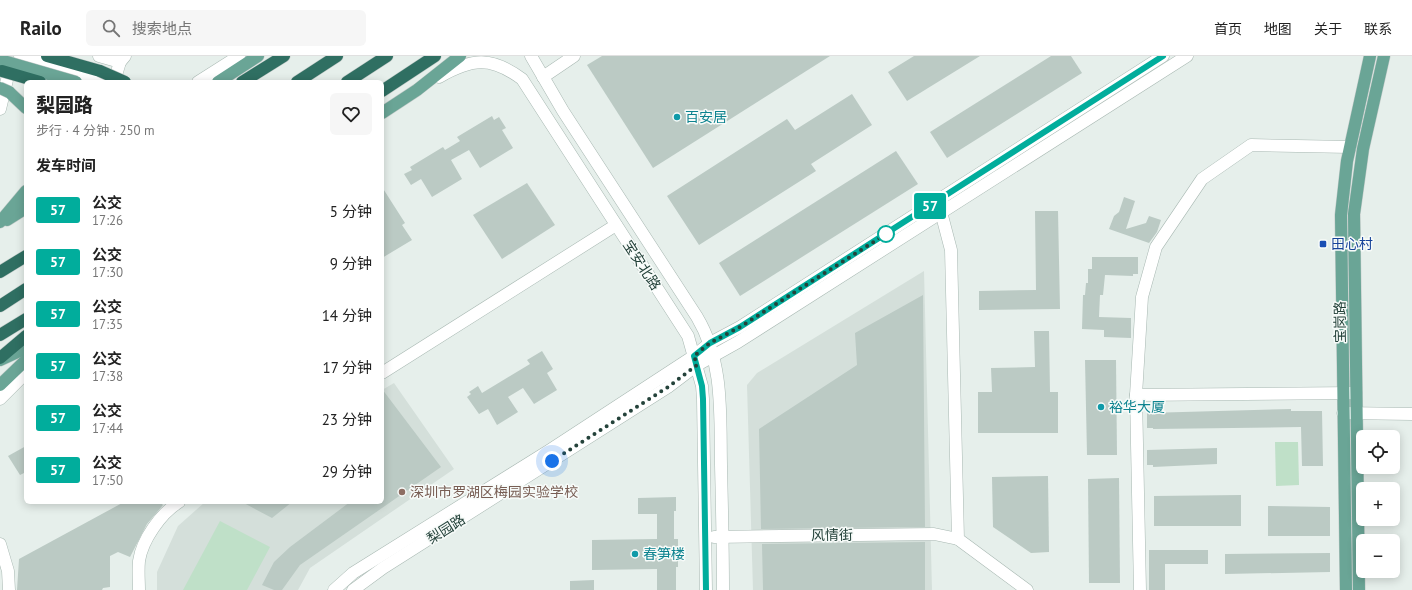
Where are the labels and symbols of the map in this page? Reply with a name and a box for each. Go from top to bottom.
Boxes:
place label: 百安居 [685,108,727,126]
marker: 百安居 [672,112,682,122]
line badge: 57 [912,193,948,219]
unlabelled marker [877,225,895,243]
place label: 田心村 [1331,235,1373,253]
street label: 宝安北路 [619,237,665,293]
marker: 田心村 [1318,239,1328,249]
street label: 宝岗路 [1331,301,1349,343]
place label: 裕华大厦 [1109,398,1165,416]
marker: 裕华大厦 [1096,402,1106,412]
your location [542,451,562,471]
place label: 深圳市罗湖区梅园实验学校 [410,483,578,501]
marker: 深圳市罗湖区梅园实验学校 [397,487,407,497]
street label: 梨园路 [423,510,469,548]
street label: 风情街 [811,526,853,544]
place label: 春笋楼 [643,545,685,563]
marker: 春笋楼 [630,549,640,559]

